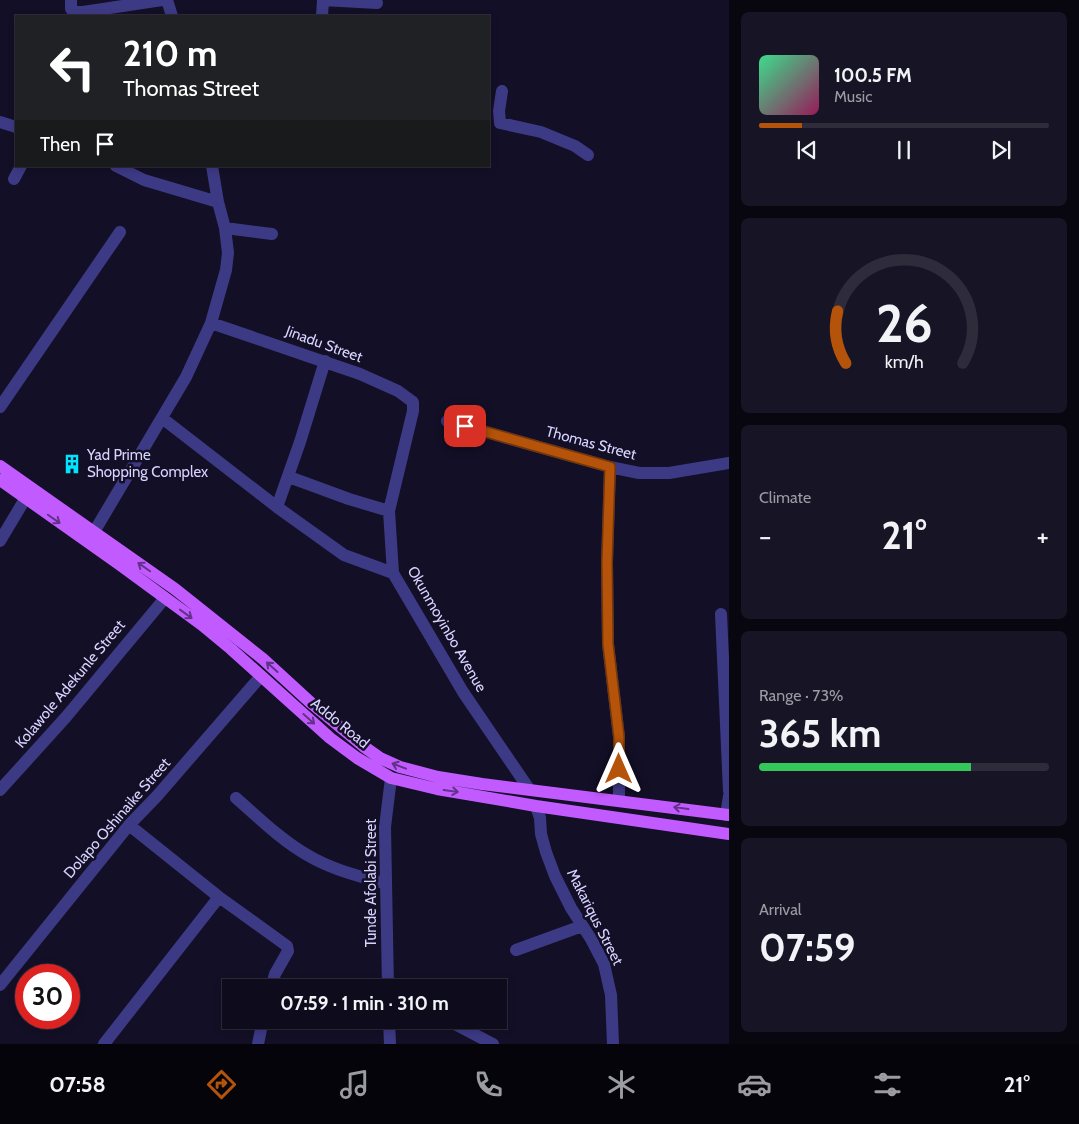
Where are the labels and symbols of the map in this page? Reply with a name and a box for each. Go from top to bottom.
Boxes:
street label: Jinadu Street [282,321,365,366]
pin [444,405,486,447]
street label: Thomas Street [544,422,638,464]
place label: Yad Prime Shopping Complex [86,446,208,481]
building icon: Yad Prime Shopping Complex [61,453,83,475]
one-way arrow [47,514,61,524]
one-way arrow [137,562,151,572]
street label: Okunmoyinbo Avenue [404,563,491,695]
one-way arrow [179,608,192,619]
street label: Kolawole Adekunle Street [11,616,129,752]
one-way arrow [265,661,278,673]
street label: Addo Road [307,694,373,752]
one-way arrow [303,713,316,725]
position arrow [592,742,644,794]
street label: Dolapo Oshinaike Street [60,754,174,882]
one-way arrow [392,761,408,770]
one-way arrow [442,786,458,796]
one-way arrow [673,803,689,813]
street label: Tunde Afolabi Street [362,819,380,947]
street label: Makariqus Street [563,866,627,968]
speed limit sign: 30 [15,964,80,1029]

